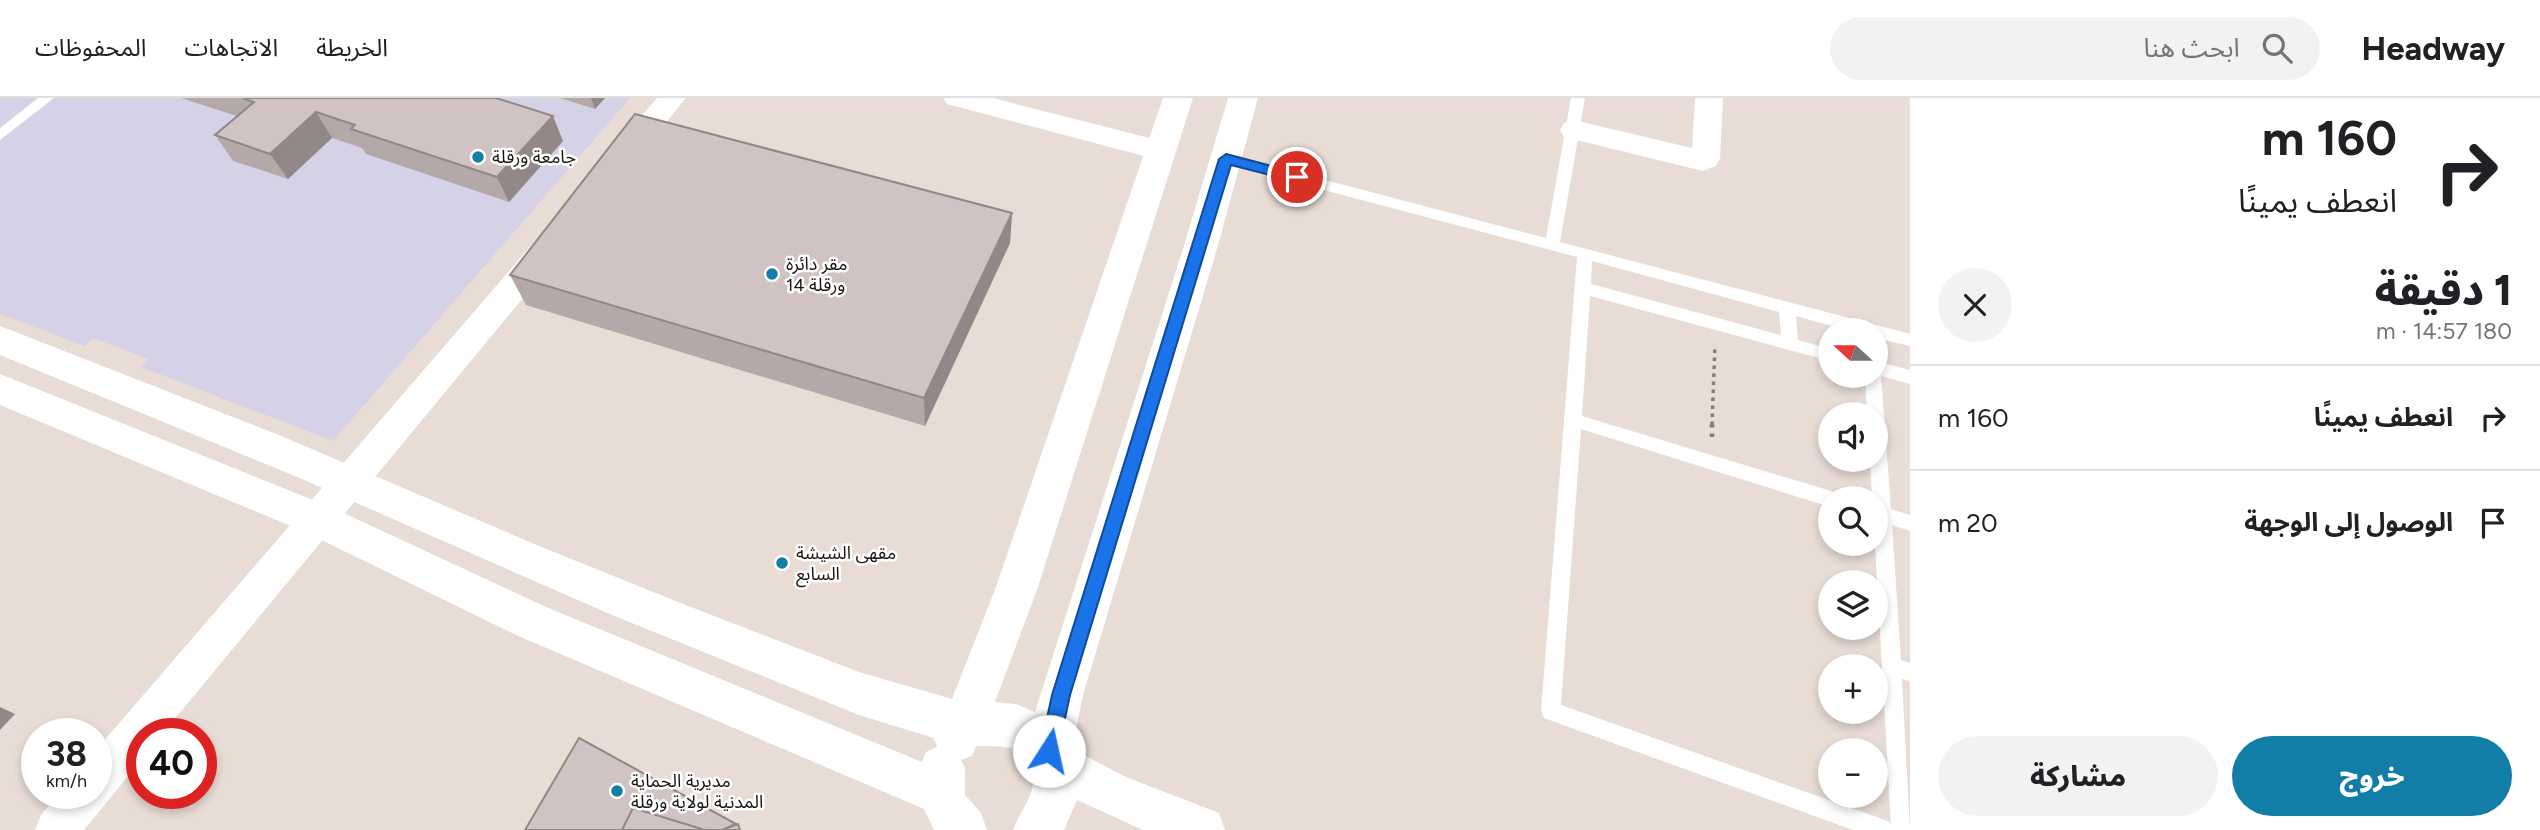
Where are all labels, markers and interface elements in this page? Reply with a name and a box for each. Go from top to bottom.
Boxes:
search box [1830,17,2320,80]
icon: search [2258,29,2296,67]
text: Headway [2362,29,2505,68]
text: ابحث هنا [2144,32,2240,64]
text: المحفوظات [35,33,146,62]
text: الاتجاهات [184,33,278,62]
text: الخريطة [316,33,388,62]
text: 160 m [2262,108,2397,167]
icon: right [2421,126,2512,217]
place label: جامعة ورقلة [492,146,576,168]
pin [1267,147,1327,207]
marker: جامعة ورقلة [470,149,486,165]
icon: arrive [1278,158,1316,196]
text: انعطف يمينًا [2238,182,2397,220]
place label: مقر دائرة ورقلة 14 [786,253,847,296]
text: 1 دقيقة [2375,265,2512,316]
marker: مقر دائرة ورقلة 14 [764,266,780,282]
button: close [1938,268,2012,342]
text: 180 m · 14:57 [2376,317,2512,345]
north arrow [1818,318,1888,388]
map controls [1818,318,1888,808]
icon: right [2474,399,2512,437]
text: انعطف يمينًا [2314,401,2453,433]
button: sound [1818,402,1888,472]
text: 160 m [1938,402,2009,434]
button: search [1818,486,1888,556]
icon: arrive [2474,504,2512,542]
text: الوصول إلى الوجهة [2244,506,2453,538]
text: 20 m [1938,507,1998,539]
place label: مقهى الشيشة السابع [796,542,896,588]
marker: مقهى الشيشة السابع [774,555,790,571]
button: layers [1818,570,1888,640]
button: + [1818,654,1888,724]
position arrow [1012,714,1086,788]
speed limit sign: 40 [126,718,217,809]
text: 38 [46,733,87,775]
button: مشاركة [1938,736,2218,816]
button: خروج [2232,736,2512,816]
button: − [1818,738,1888,808]
text: km/h [46,770,87,792]
place label: مديرية الحماية المدنية لولاية ورقلة [631,770,763,813]
marker: مديرية الحماية المدنية لولاية ورقلة [609,783,625,799]

